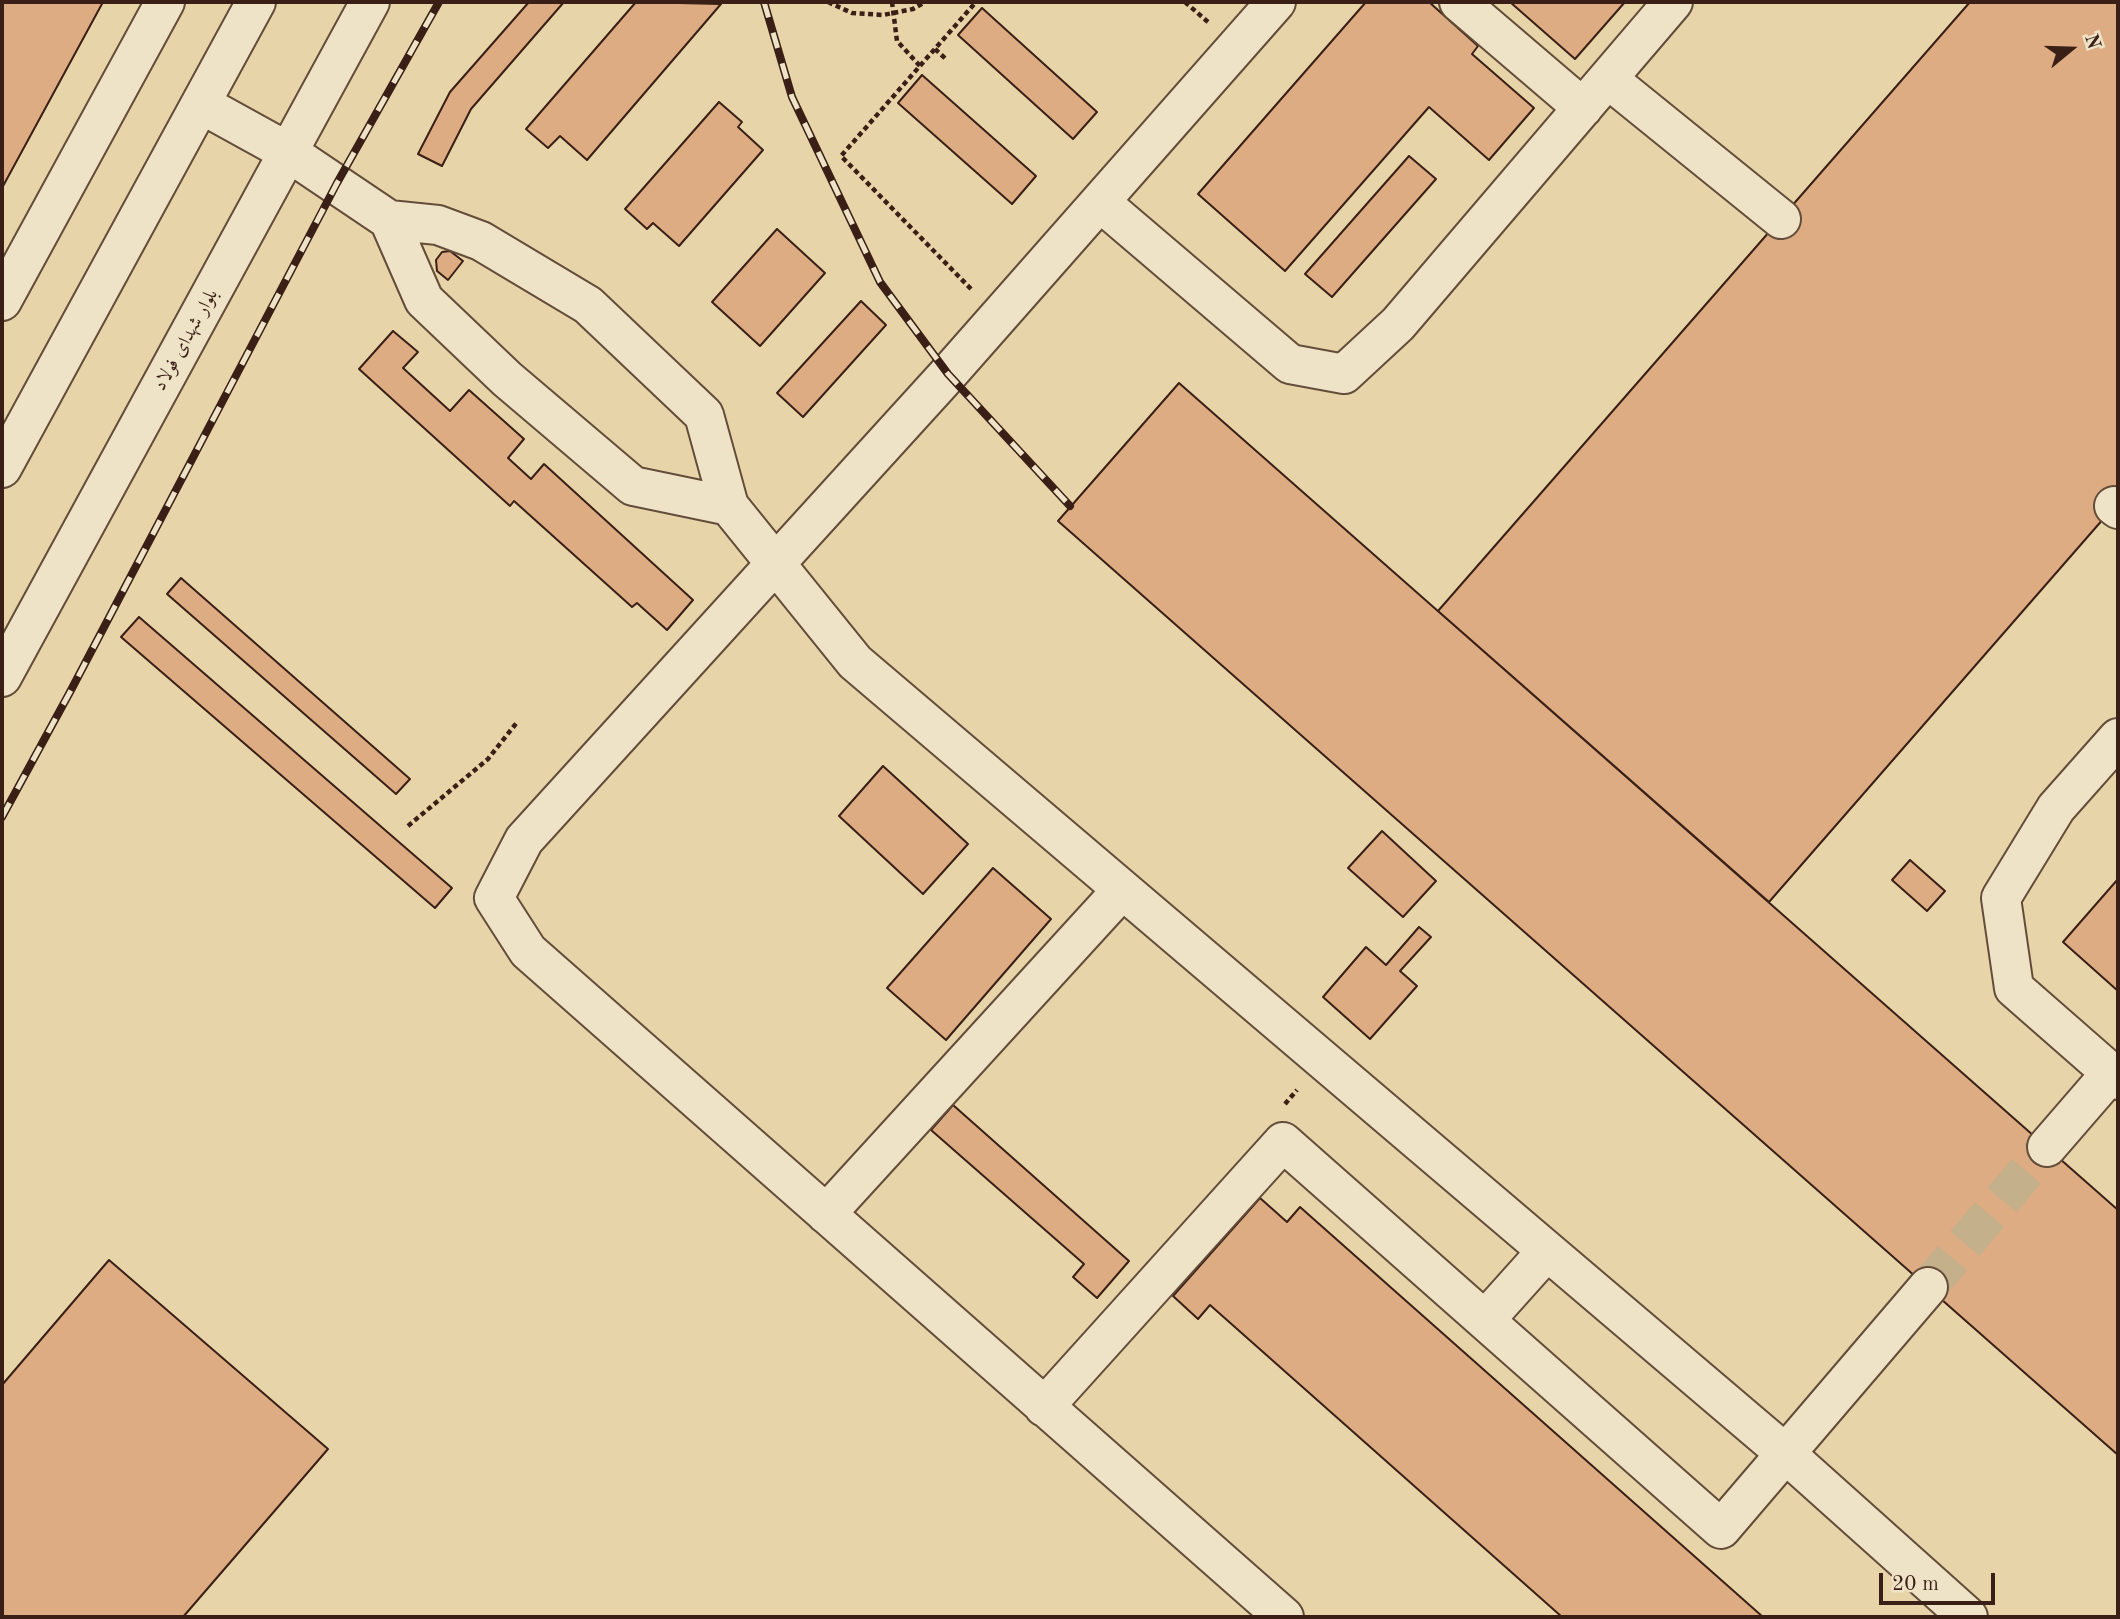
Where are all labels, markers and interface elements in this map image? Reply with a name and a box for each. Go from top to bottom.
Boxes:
north arrow [2036,14,2106,84]
text: N [2080,32,2103,52]
street label: بلوار شهدای فولاد [149,285,223,395]
scale bar [1882,1560,1997,1604]
text: 20 m [1892,1574,1939,1595]

